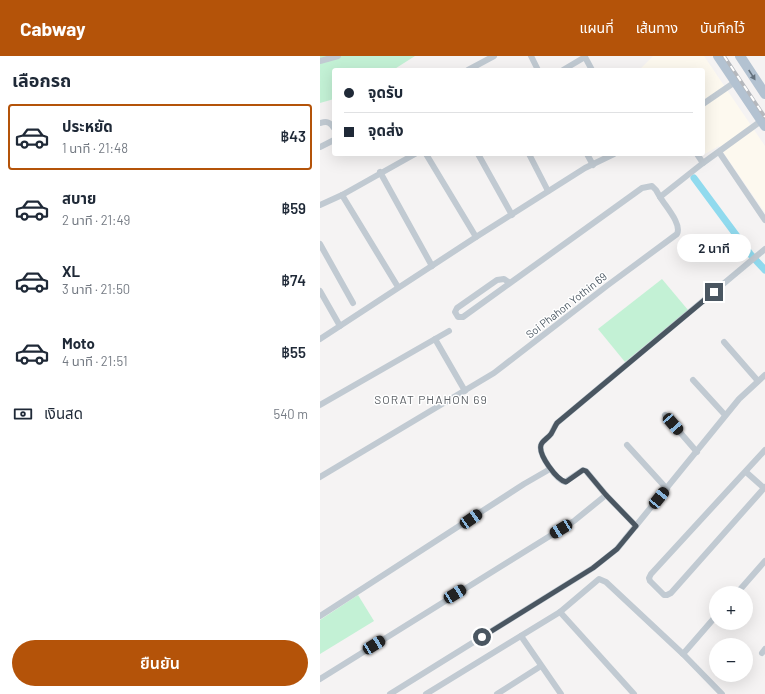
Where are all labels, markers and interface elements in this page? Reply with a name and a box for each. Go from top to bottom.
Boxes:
text: Cabway [20,17,86,40]
text: แผนที่ [580,19,614,36]
text: เส้นทาง [636,19,678,36]
text: บันทึกไว้ [700,19,745,36]
text: เลือกรถ [12,69,71,91]
one-way arrow [748,70,756,80]
text: จุดรับ [368,83,403,101]
text: ประหยัด [62,117,113,135]
icon: car [14,119,50,155]
text: จุดส่ง [368,121,404,139]
text: ฿43 [281,127,306,145]
text: 1 นาที · 21:48 [62,140,128,156]
text: สบาย [62,189,96,207]
icon: car [14,191,50,227]
text: ฿59 [281,199,306,217]
text: 2 นาที · 21:49 [62,212,130,228]
callout: 2 นาที [677,234,751,262]
text: 2 นาที [698,240,730,256]
text: XL [62,262,80,280]
icon: car [14,263,50,299]
street label: Soi Phahon Yothin 69 [523,269,609,341]
text: ฿74 [281,271,306,289]
text: 3 นาที · 21:50 [62,281,130,297]
route end [705,283,723,301]
text: Moto [62,334,95,352]
icon: car [14,335,50,371]
text: ฿55 [281,343,306,361]
text: 4 นาที · 21:51 [62,353,127,369]
district label: SORAT PHAHON 69 [374,392,488,406]
icon: cash [12,403,34,425]
text: เงินสด [44,404,83,422]
text: 540 m [273,406,308,422]
car [661,411,685,437]
car [647,485,671,511]
car [458,507,484,531]
car [548,518,574,540]
car [442,583,468,605]
map controls [709,586,753,682]
button: + [709,586,753,630]
route start [473,628,491,646]
car [361,634,387,656]
button: − [709,638,753,682]
button: ยืนยัน [12,640,308,686]

